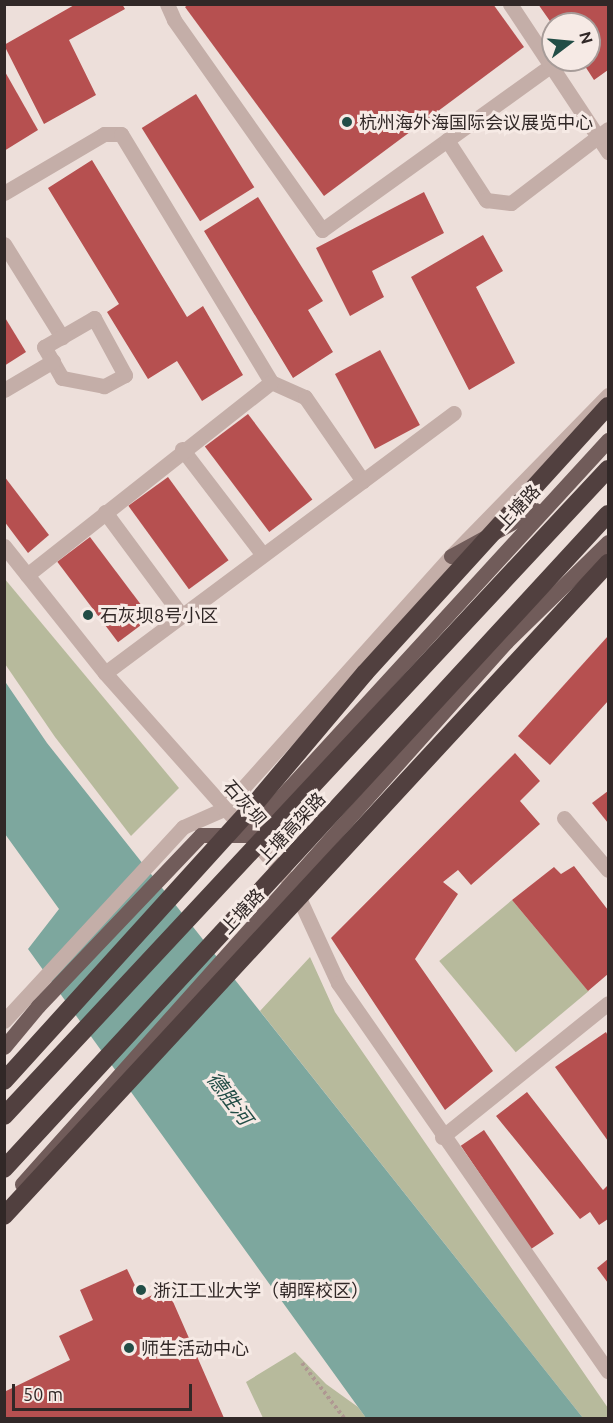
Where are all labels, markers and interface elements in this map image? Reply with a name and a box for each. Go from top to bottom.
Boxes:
north arrow [541,12,601,72]
text: N [576,29,597,46]
place label: 杭州海外海国际会议展览中心 [359,111,593,133]
marker: 杭州海外海国际会议展览中心 [340,115,354,129]
street label: 上塘路 [492,480,544,534]
place label: 石灰坝8号小区 [100,604,218,626]
marker: 石灰坝8号小区 [81,608,95,622]
street label: 石灰坝 [219,776,271,830]
street label: 上塘高架路 [252,788,330,868]
street label: 上塘路 [216,884,268,938]
water label: 德胜河 [202,1067,258,1129]
place label: 浙江工业大学（朝晖校区） [153,1279,369,1301]
marker: 浙江工业大学（朝晖校区） [134,1283,148,1297]
place label: 师生活动中心 [141,1337,249,1359]
marker: 师生活动中心 [122,1341,136,1355]
scale bar [15,1372,195,1410]
text: 50 m [23,1384,63,1404]

